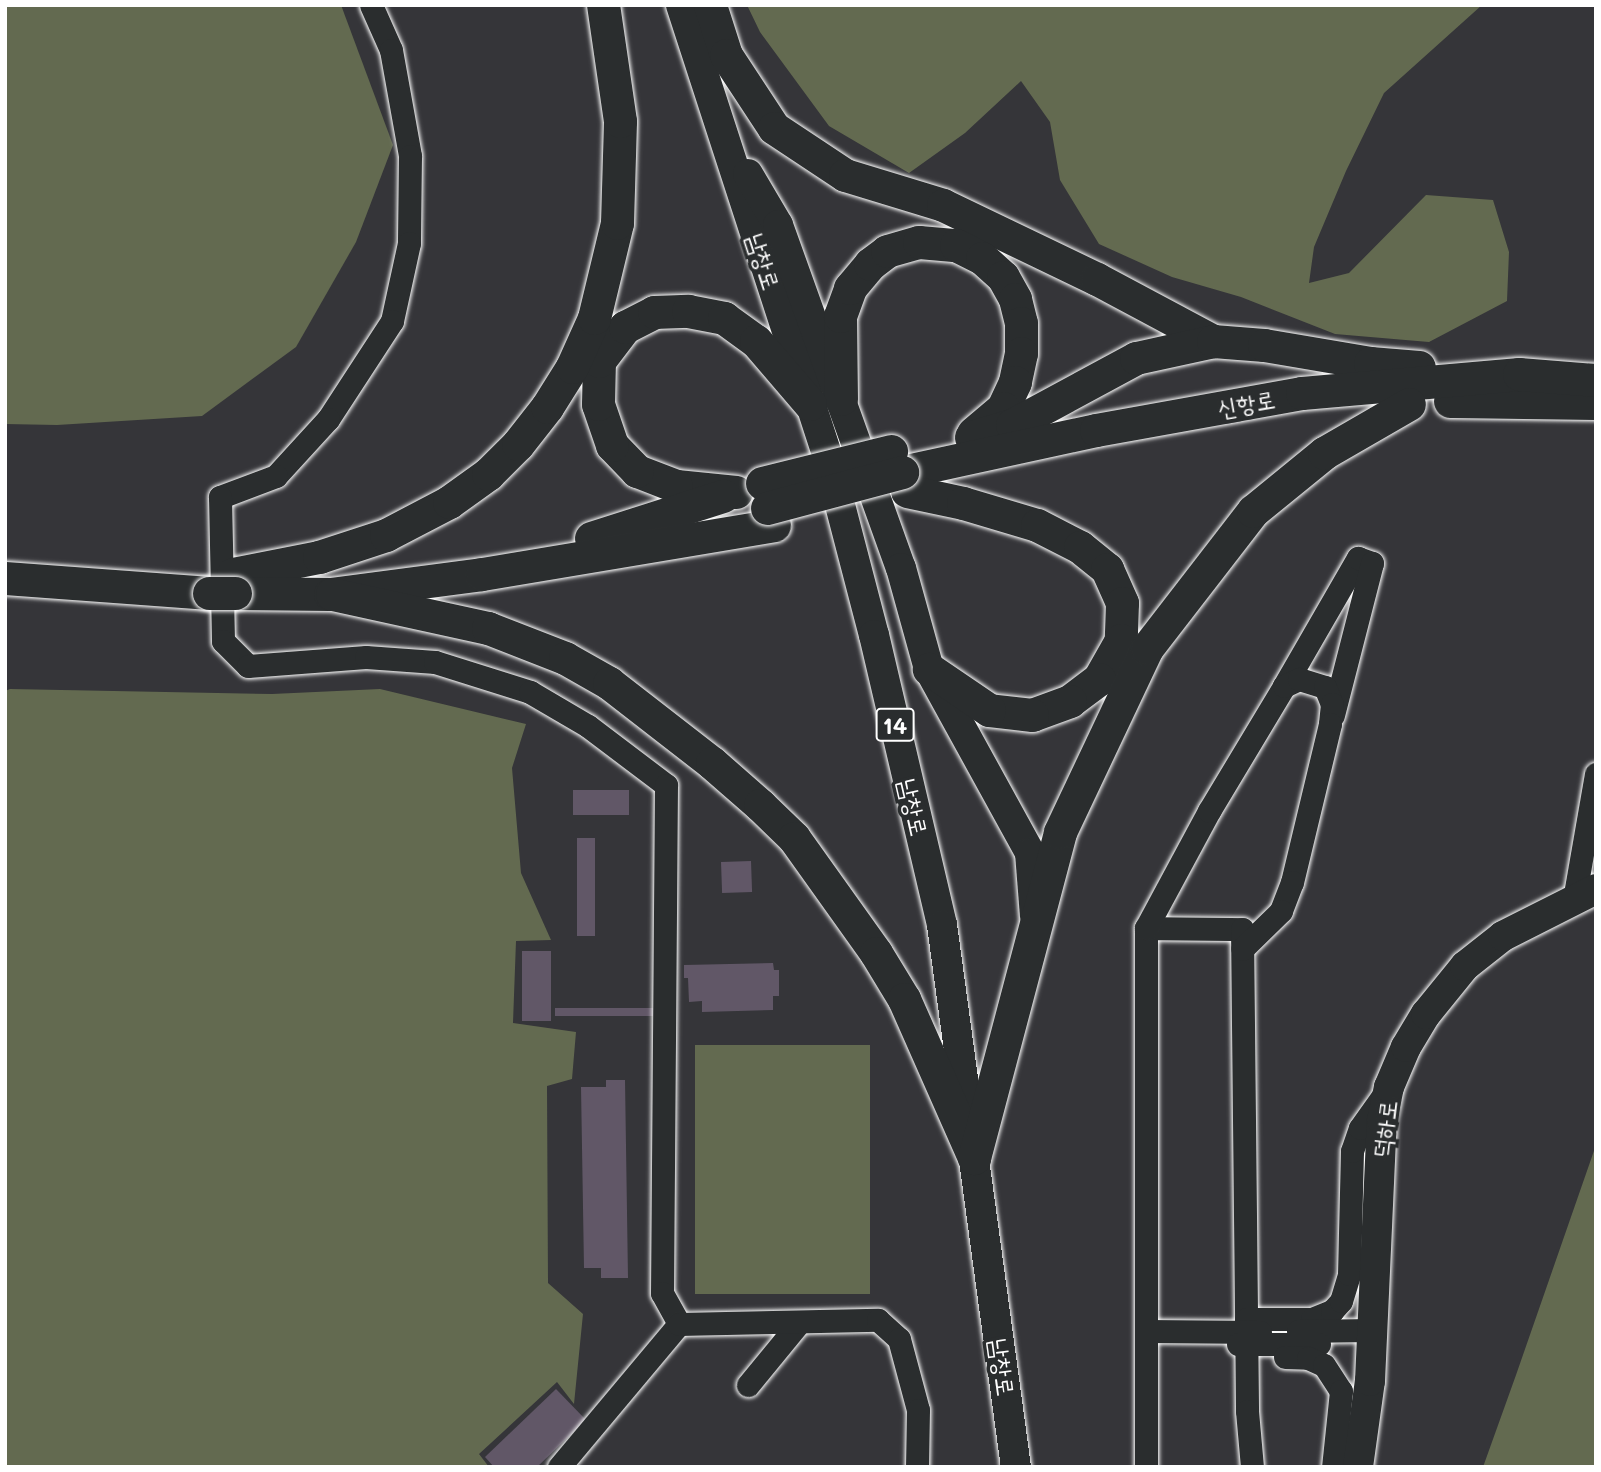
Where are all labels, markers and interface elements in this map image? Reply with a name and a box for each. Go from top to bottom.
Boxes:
street label: 남창로 [741,229,787,293]
street label: 신항로 [1215,384,1277,422]
road number: 14 [874,706,916,744]
street label: 남창로 [893,776,935,838]
street label: 덕하로 [1366,1098,1402,1160]
street label: 남창로 [985,1336,1021,1398]

